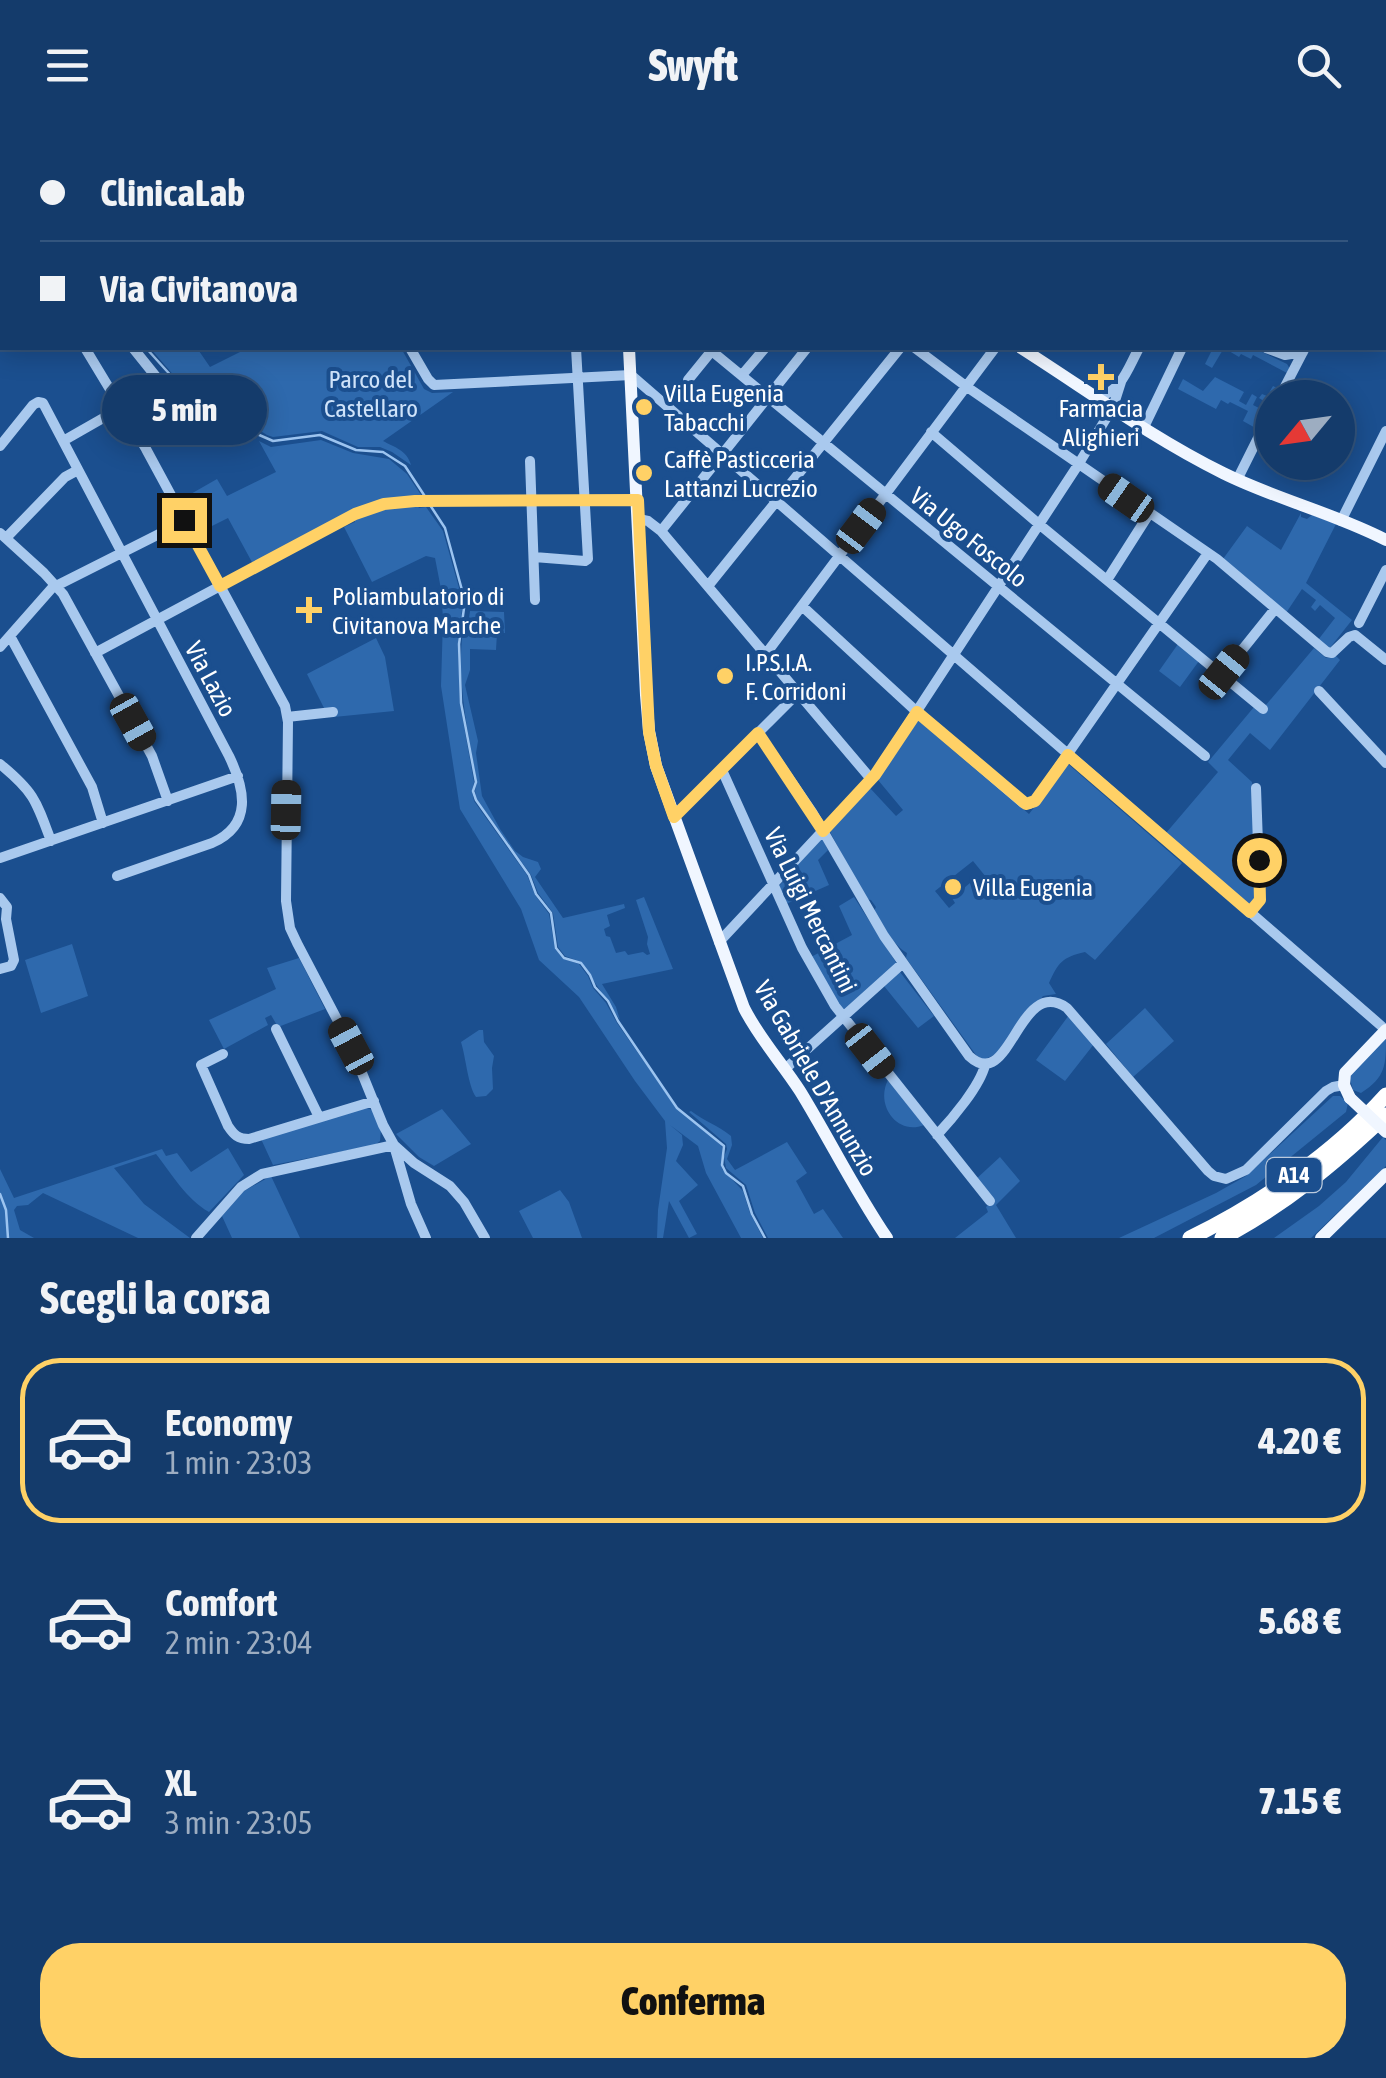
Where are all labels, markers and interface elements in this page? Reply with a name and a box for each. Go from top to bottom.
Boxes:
icon: menu [40,38,95,93]
icon: search [1291,38,1346,93]
text: Swyft [648,39,738,91]
text: ClinicaLab [100,171,245,214]
text: Via Civitanova [100,267,298,310]
park label: Parco del Castellaro [324,365,418,422]
marker: Farmacia Alighieri [1090,366,1112,388]
callout: 5 min [101,375,266,445]
place label: Villa Eugenia Tabacchi [664,379,784,436]
north arrow [1255,380,1355,480]
map controls [1255,380,1355,480]
text: 5 min [152,391,217,428]
place label: Farmacia Alighieri [1059,394,1143,451]
marker: Villa Eugenia Tabacchi [633,396,655,418]
place label: Caffè Pasticceria Lattanzi Lucrezio [664,445,818,502]
marker: Caffè Pasticceria Lattanzi Lucrezio [633,462,655,484]
car [1093,469,1159,527]
street label: Via Ugo Foscolo [905,481,1033,593]
car [831,493,891,559]
route end [162,498,207,543]
place label: Poliambulatorio di Civitanova Marche [332,582,505,639]
marker: Poliambulatorio di Civitanova Marche [296,597,322,623]
street label: Via Lazio [180,637,242,721]
car [1193,639,1255,705]
place label: I.P.S.I.A. F. Corridoni [745,648,847,705]
marker: I.P.S.I.A. F. Corridoni [714,665,736,687]
car [105,688,161,756]
car [270,780,302,840]
street label: Via Luigi Mercantini [759,823,863,997]
route start [1237,838,1282,883]
place label: Villa Eugenia [973,873,1093,901]
marker: Villa Eugenia [942,876,964,898]
street label: Via Gabriele D'Annunzio [749,975,883,1181]
car [324,1012,378,1080]
car [840,1018,900,1084]
road number: A14 [1266,1158,1322,1192]
text: Scegli la corsa [40,1272,271,1324]
icon: car [45,1396,135,1486]
text: Economy [165,1401,292,1444]
text: 4.20 € [1258,1419,1341,1462]
text: 1 min · 23:03 [165,1444,312,1481]
icon: car [45,1576,135,1666]
text: Comfort [165,1581,277,1624]
text: 5.68 € [1258,1599,1341,1642]
text: 2 min · 23:04 [165,1624,312,1661]
icon: car [45,1756,135,1846]
text: XL [165,1761,197,1804]
text: 7.15 € [1258,1779,1341,1822]
text: 3 min · 23:05 [165,1804,312,1841]
button: Conferma [40,1943,1346,2058]

